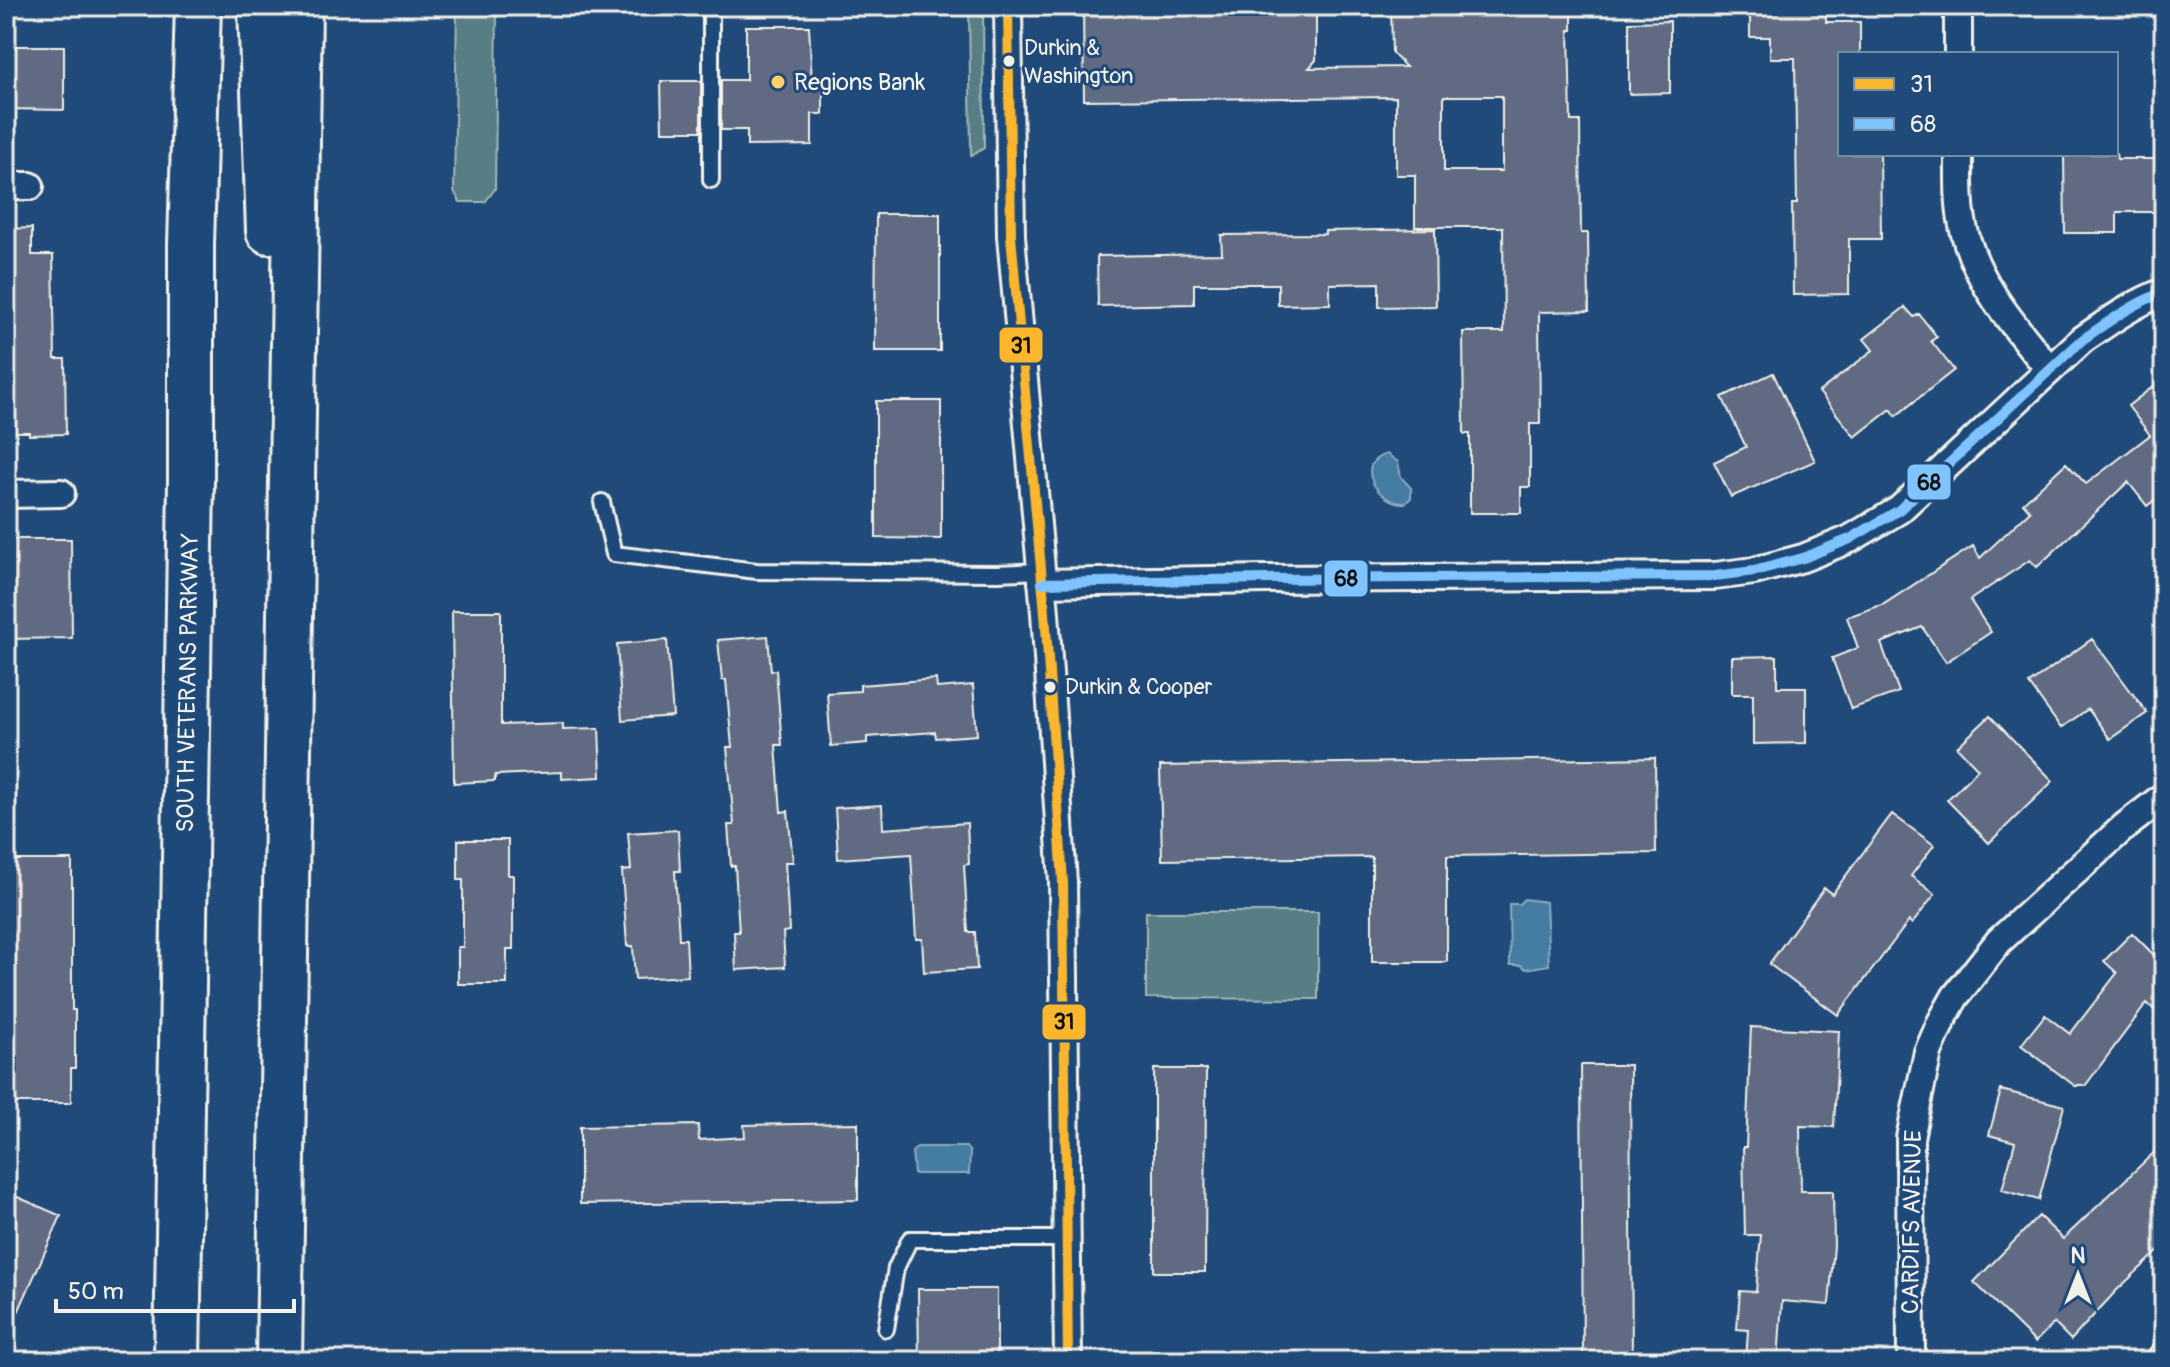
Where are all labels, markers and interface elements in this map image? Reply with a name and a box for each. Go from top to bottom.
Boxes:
place label: Durkin & Washington [1024,34,1134,90]
legend [1838,52,2118,156]
marker: Durkin & Washington [1001,53,1017,69]
place label: Regions Bank [794,68,925,97]
text: 31 [1910,70,1933,99]
marker: Regions Bank [769,73,787,91]
text: 68 [1910,110,1936,139]
line badge: 31 [998,326,1044,364]
text: 31 [1011,332,1031,360]
line badge: 68 [1906,463,1952,501]
text: 68 [1917,469,1941,497]
street label: SOUTH VETERANS PARKWAY [171,533,205,833]
line badge: 68 [1323,559,1369,598]
text: 68 [1334,565,1358,593]
place label: Durkin & Cooper [1065,673,1213,701]
marker: Durkin & Cooper [1042,679,1058,695]
line badge: 31 [1041,1003,1087,1041]
text: 31 [1054,1008,1074,1036]
street label: CARDIFS AVENUE [1896,1130,1928,1314]
north arrow [2038,1235,2118,1315]
text: N [2071,1242,2086,1270]
scale bar [56,1263,294,1313]
text: 50 m [68,1277,124,1306]

